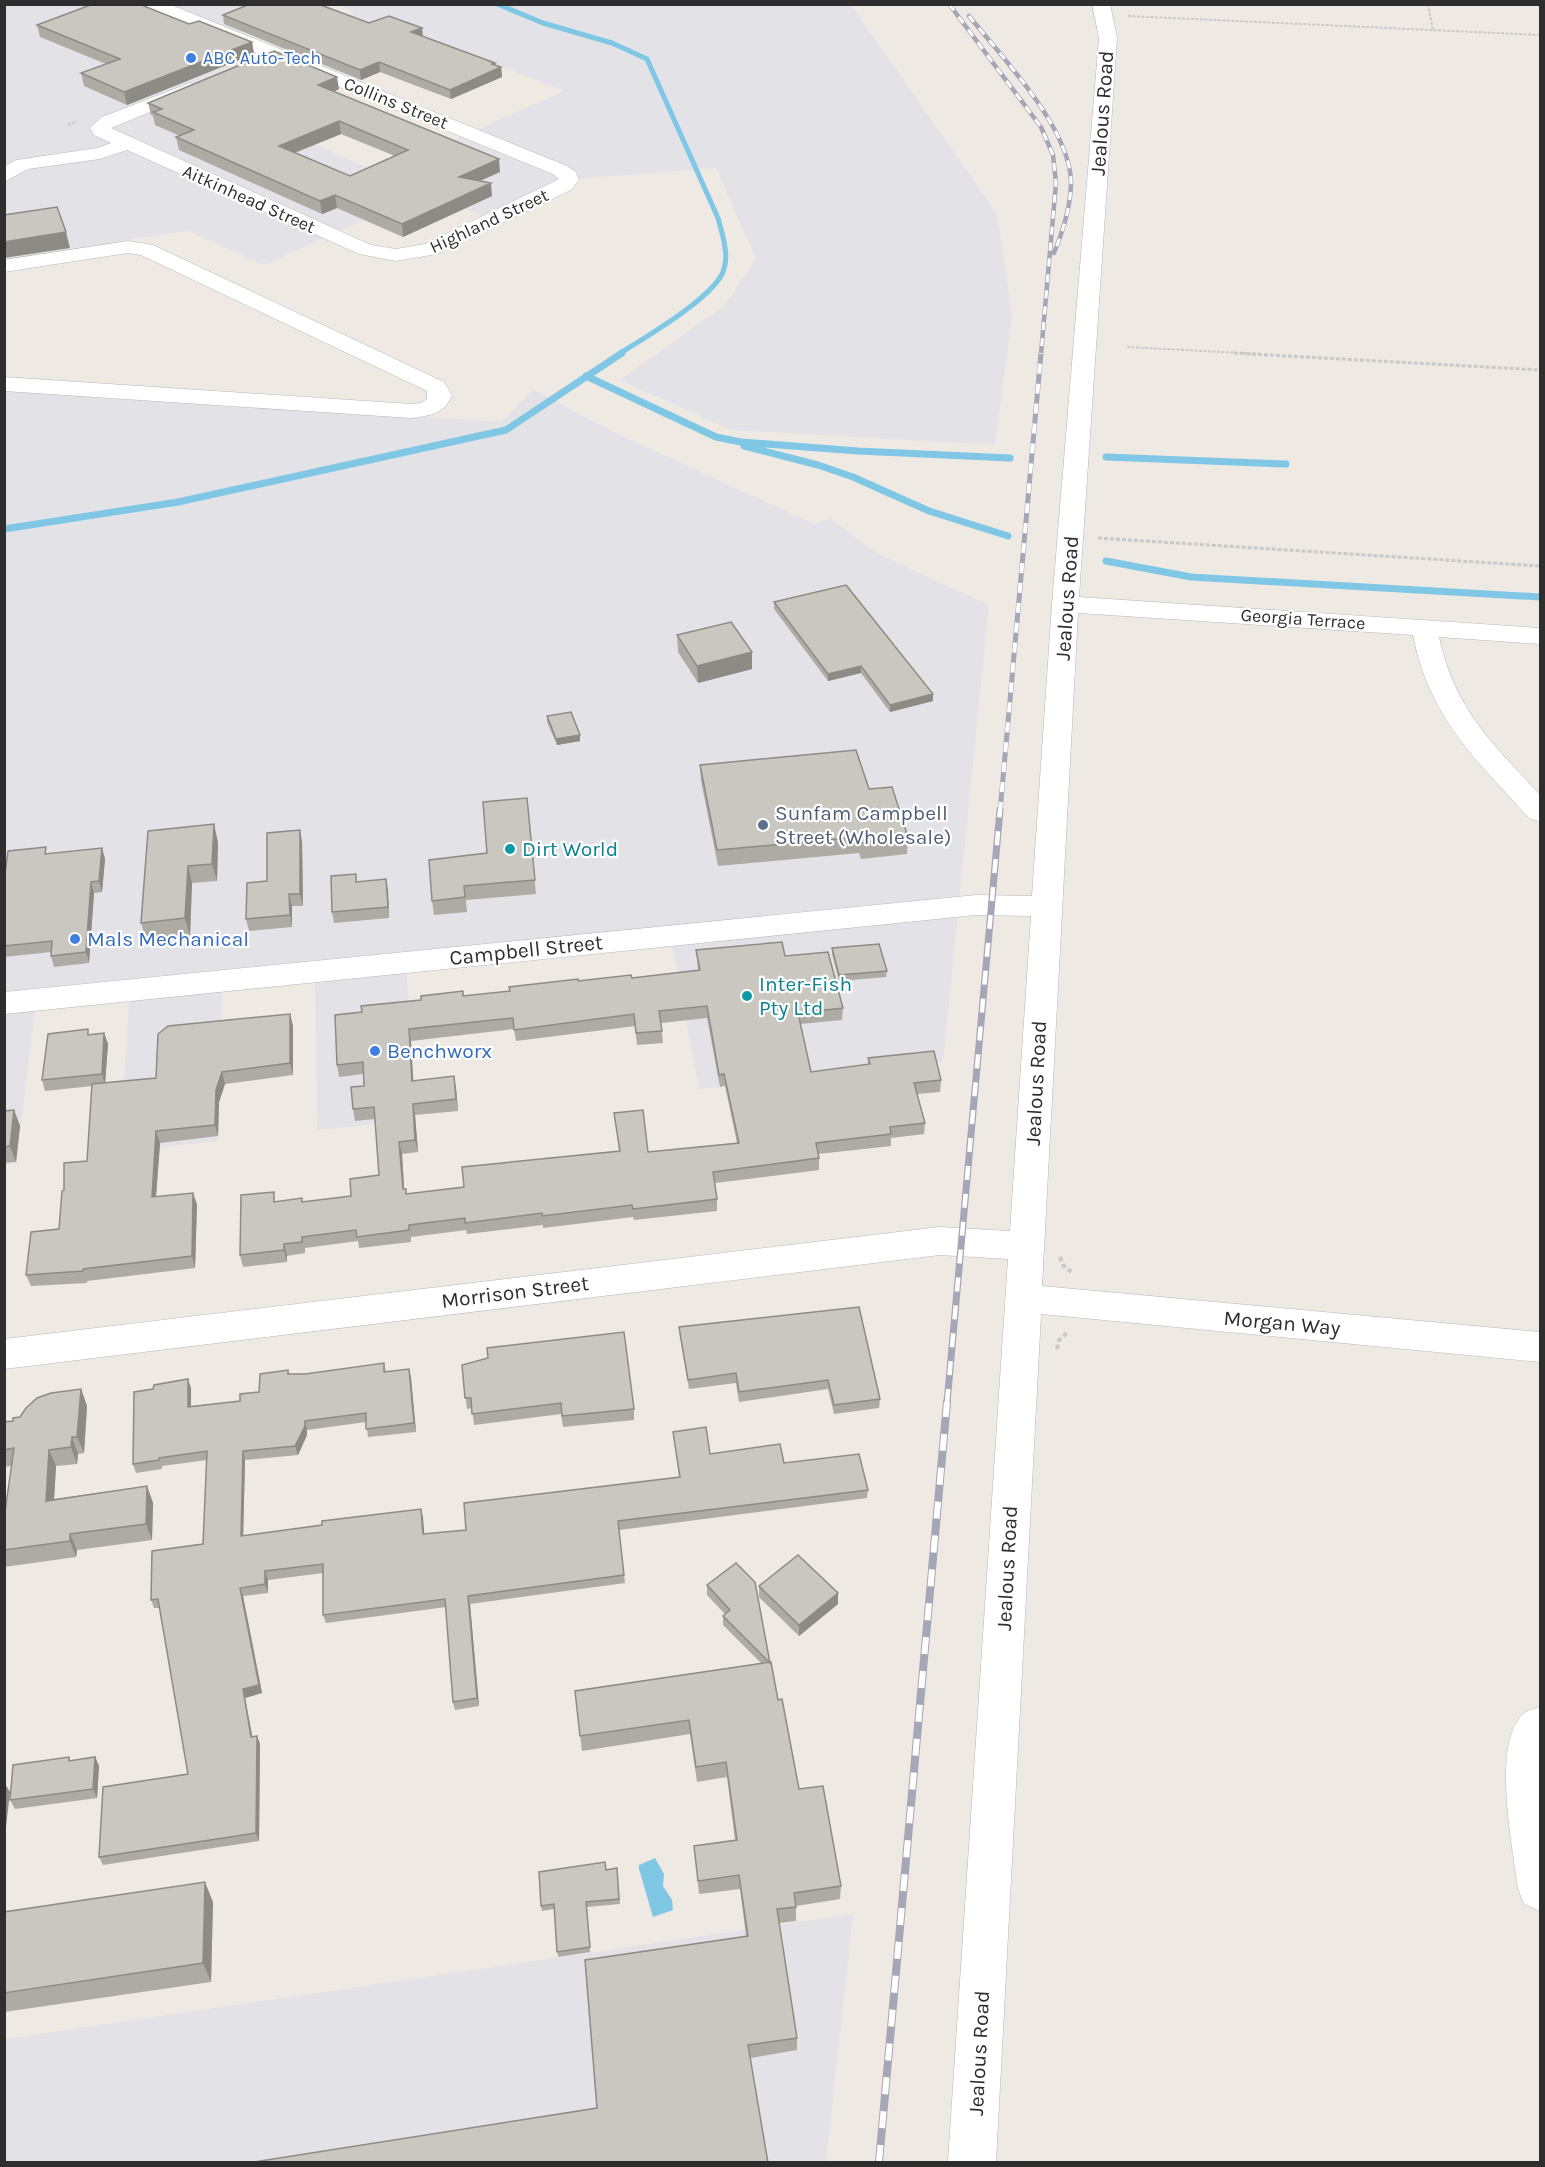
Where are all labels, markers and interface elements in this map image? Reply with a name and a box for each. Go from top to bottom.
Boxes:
place label: ABC Auto-Tech [203,47,321,69]
street label: Jealous Road [1086,50,1118,176]
marker: ABC Auto-Tech [184,51,198,65]
street label: Collins Street [341,72,451,134]
street label: Aitkinhead Street [179,160,319,238]
street label: Highland Street [426,184,552,258]
street label: Jealous Road [1051,535,1083,661]
street label: Georgia Terrace [1240,604,1366,634]
place label: Sunfam Campbell Street (Wholesale) [775,801,951,849]
marker: Sunfam Campbell Street (Wholesale) [756,818,770,832]
place label: Dirt World [522,837,618,861]
marker: Dirt World [503,842,517,856]
place label: Mals Mechanical [87,927,249,951]
street label: Campbell Street [448,930,604,970]
marker: Mals Mechanical [68,932,82,946]
place label: Inter-Fish Pty Ltd [759,972,852,1020]
marker: Inter-Fish Pty Ltd [740,989,754,1003]
street label: Jealous Road [1021,1020,1051,1146]
place label: Benchworx [387,1039,492,1063]
marker: Benchworx [368,1044,382,1058]
street label: Morrison Street [440,1271,590,1313]
street label: Morgan Way [1223,1306,1342,1340]
street label: Jealous Road [992,1505,1022,1631]
street label: Jealous Road [964,1990,994,2116]

